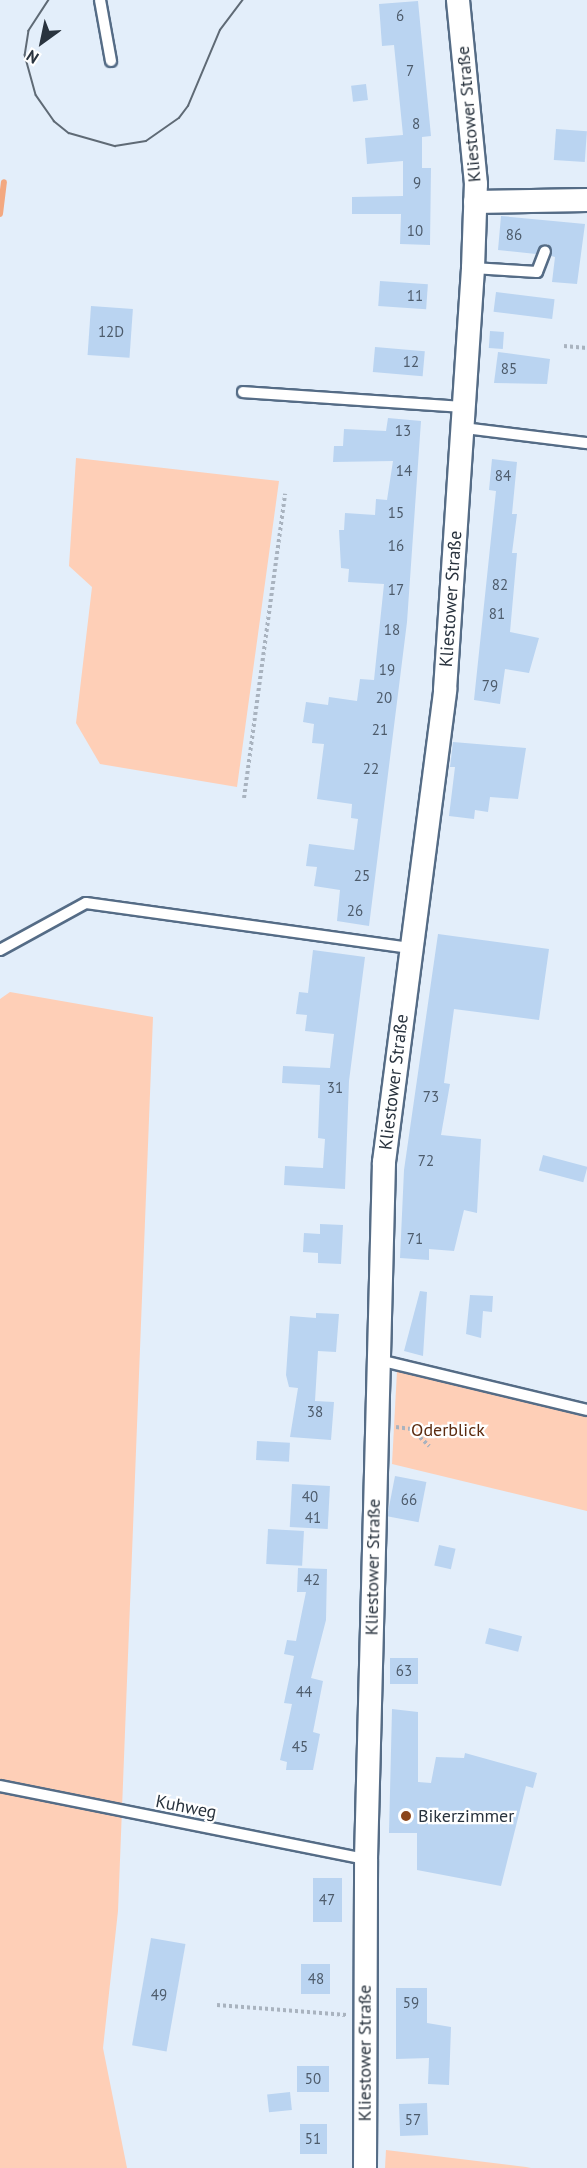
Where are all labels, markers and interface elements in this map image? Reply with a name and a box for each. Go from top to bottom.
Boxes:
house number: 6 [396,7,404,25]
north arrow [12,12,72,72]
street label: Kliestower Straße [452,45,486,183]
text: N [22,46,42,68]
house number: 7 [406,62,414,80]
house number: 8 [412,115,420,133]
house number: 9 [413,174,421,192]
house number: 10 [407,222,423,240]
house number: 86 [506,226,522,244]
house number: 11 [407,287,423,305]
house number: 12D [98,323,124,341]
house number: 12 [403,353,419,371]
house number: 85 [501,360,517,378]
house number: 13 [395,422,411,440]
house number: 14 [396,462,412,480]
house number: 84 [495,467,511,485]
house number: 15 [388,504,404,522]
street label: Kliestower Straße [435,530,467,668]
house number: 16 [388,537,404,555]
house number: 82 [492,576,508,594]
house number: 17 [388,581,404,599]
house number: 81 [489,605,505,623]
house number: 18 [384,621,400,639]
house number: 19 [379,661,395,679]
house number: 79 [482,677,498,695]
house number: 20 [376,689,392,707]
house number: 21 [372,721,388,739]
house number: 22 [363,760,379,778]
house number: 25 [354,867,370,885]
house number: 26 [347,902,363,920]
street label: Kliestower Straße [375,1013,413,1151]
house number: 31 [327,1079,343,1097]
house number: 73 [423,1088,439,1106]
house number: 72 [418,1152,434,1170]
house number: 71 [407,1230,423,1248]
house number: 38 [307,1403,323,1421]
park label: Oderblick [411,1419,485,1441]
house number: 40 [302,1488,318,1506]
house number: 66 [401,1491,417,1509]
street label: Kliestower Straße [361,1498,385,1636]
house number: 41 [305,1509,321,1527]
house number: 42 [304,1571,320,1589]
house number: 63 [396,1662,412,1680]
house number: 44 [296,1683,312,1701]
house number: 45 [292,1738,308,1756]
street label: Kuhweg [154,1791,218,1823]
place label: Bikerzimmer [418,1805,514,1827]
marker: Bikerzimmer [399,1809,413,1823]
house number: 47 [319,1891,335,1909]
house number: 48 [308,1970,324,1988]
street label: Kliestower Straße [354,1985,376,2121]
house number: 49 [151,1986,167,2004]
house number: 59 [403,1994,419,2012]
house number: 50 [305,2070,321,2088]
house number: 57 [405,2111,421,2129]
house number: 51 [305,2130,321,2148]

